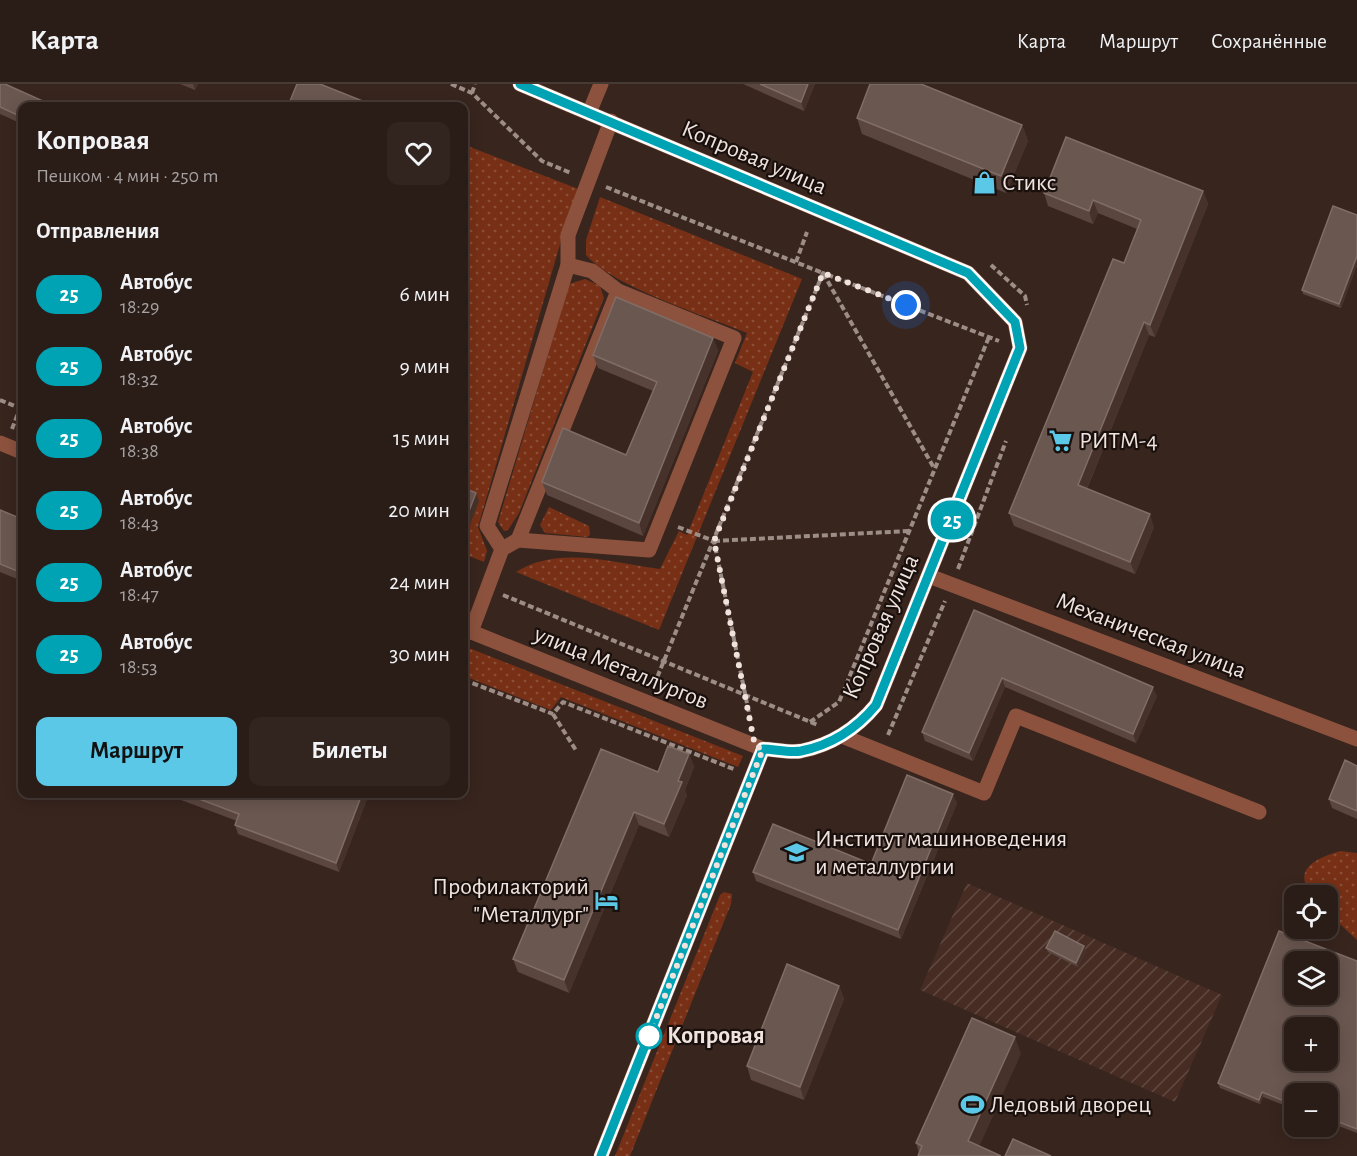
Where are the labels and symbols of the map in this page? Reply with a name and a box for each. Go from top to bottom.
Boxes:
street label: Копровая улица [678,117,830,199]
shop icon: Стикс [971,170,997,196]
place label: Стикс [1002,171,1056,195]
your location [891,290,921,320]
supermarket icon: РИТМ-4 [1048,428,1074,454]
place label: РИТМ-4 [1079,429,1158,453]
line badge: 25 [925,500,979,540]
street label: Копровая улица [839,551,924,703]
street label: Механическая улица [1053,589,1249,683]
street label: улица Металлургов [530,622,711,714]
place label: Институт машиноведения и металлургии [815,827,1067,879]
school or university icon: Институт машиноведения и металлургии [784,840,810,866]
place label: Профилакторий "Металлург" [432,875,589,927]
hotel icon: Профилакторий "Металлург" [594,888,620,914]
marker: Копровая [636,1023,662,1049]
place label: Копровая [667,1024,765,1048]
sports icon: Ледовый дворец [959,1092,985,1118]
place label: Ледовый дворец [990,1093,1151,1117]

